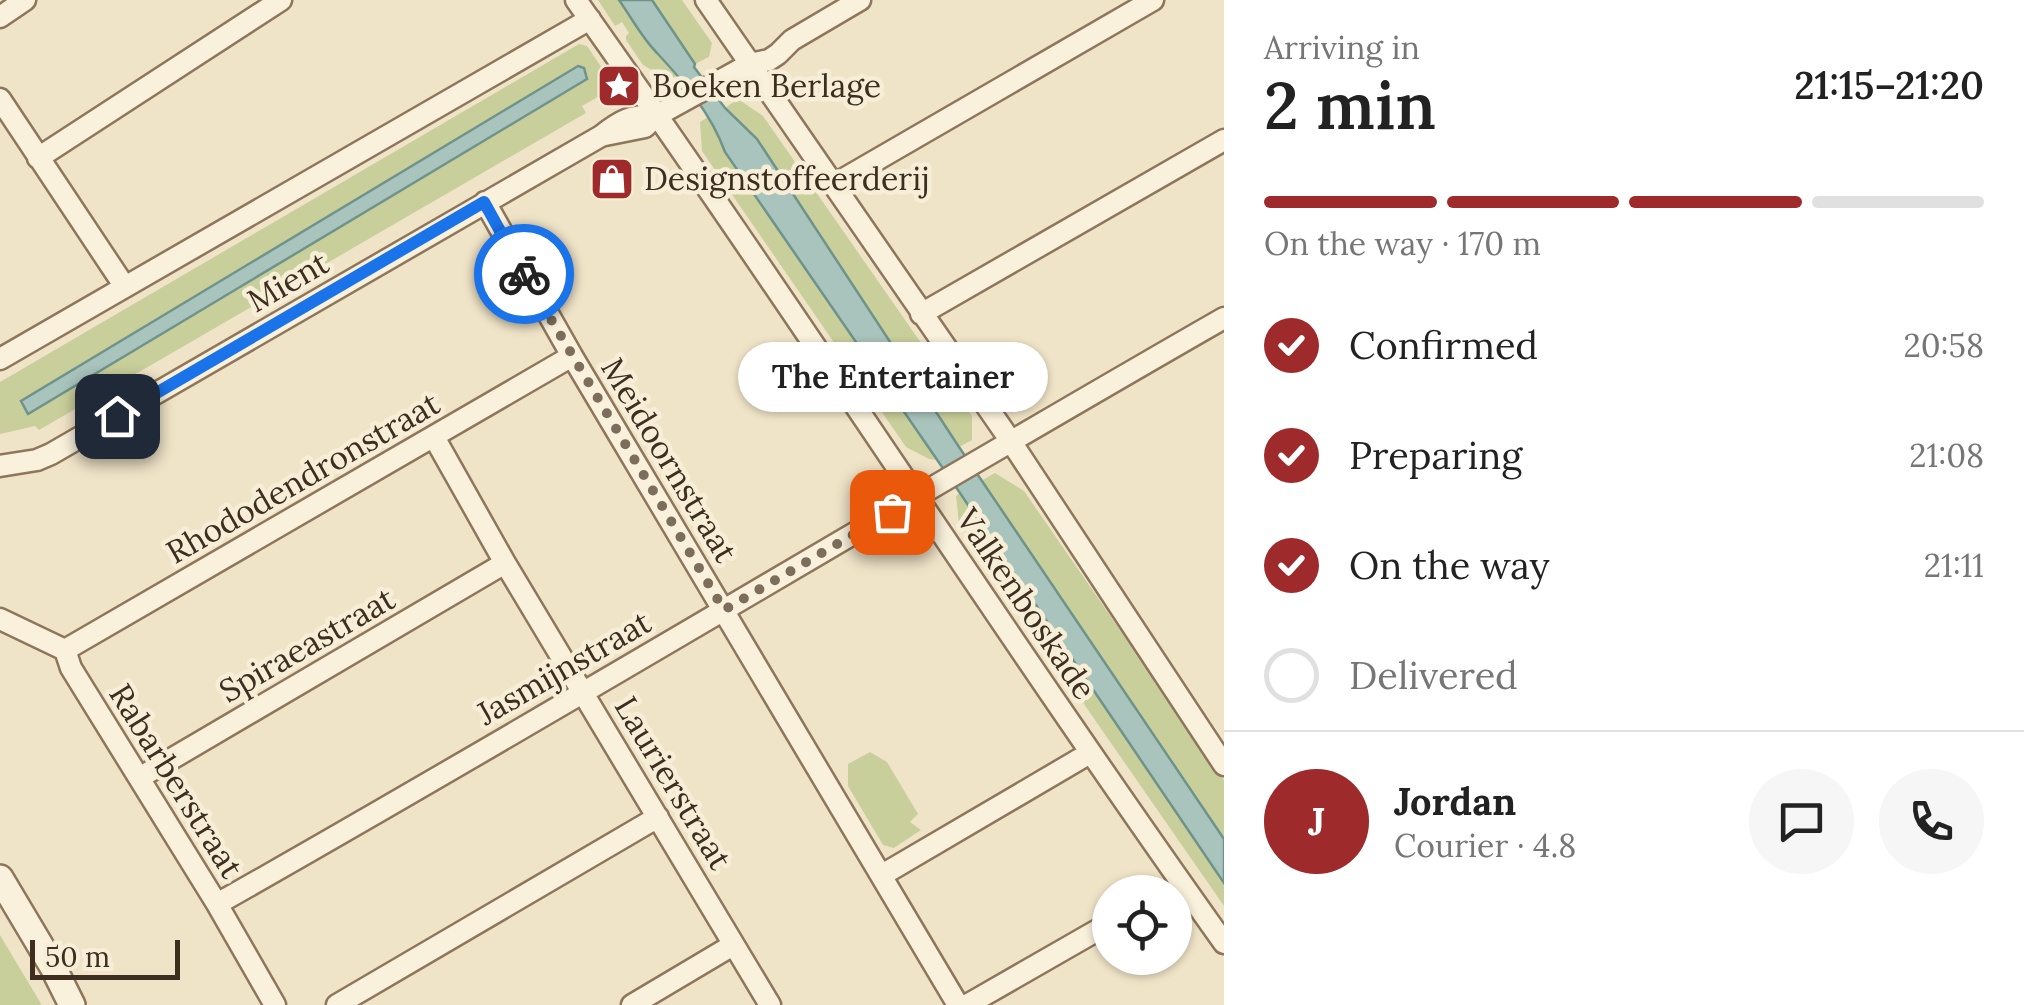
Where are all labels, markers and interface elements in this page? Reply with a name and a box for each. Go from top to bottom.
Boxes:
text: Arriving in [1264,27,1420,68]
text: 21:15–21:20 [1794,61,1984,109]
place icon: Boeken Berlage [596,63,642,109]
text: 2 min [1264,64,1436,147]
place label: Boeken Berlage [652,65,881,106]
shop icon: Designstoffeerderij [589,156,635,202]
place label: Designstoffeerderij [644,158,930,199]
text: On the way · 170 m [1264,223,1541,264]
courier [474,224,574,324]
street label: Mient [240,242,336,321]
icon: bike [497,247,552,302]
icon: check [1264,318,1319,373]
text: Confirmed [1349,321,1538,369]
text: 20:58 [1904,325,1984,366]
callout: The Entertainer [737,342,1047,412]
street label: Meidoornstraat [592,350,747,570]
text: The Entertainer [772,356,1014,397]
pin [75,374,160,459]
street label: Rhododendronstraat [159,382,447,572]
icon: home [90,389,145,444]
icon: check [1264,428,1319,483]
text: Preparing [1349,431,1522,479]
text: 21:08 [1909,435,1984,476]
pin [850,470,935,555]
icon: bag [865,485,920,540]
street label: Valkenboskade [947,500,1105,707]
icon: check [1264,538,1319,593]
text: On the way [1349,541,1550,589]
text: 21:11 [1924,545,1984,586]
street label: Spiraeastraat [212,578,402,711]
street label: Jasmijnstraat [469,601,659,734]
text: Delivered [1349,651,1518,699]
street label: Rabarberstraat [100,676,253,886]
street label: Laurierstraat [606,689,741,877]
button: chat [1749,769,1854,874]
button: phone [1879,769,1984,874]
text: Jordan [1394,777,1516,825]
text: J [1308,797,1325,845]
text: Courier · 4.8 [1394,825,1576,866]
map controls [1092,875,1192,975]
button: locate [1092,875,1192,975]
scale bar [30,935,180,980]
text: 50 m [45,939,110,975]

